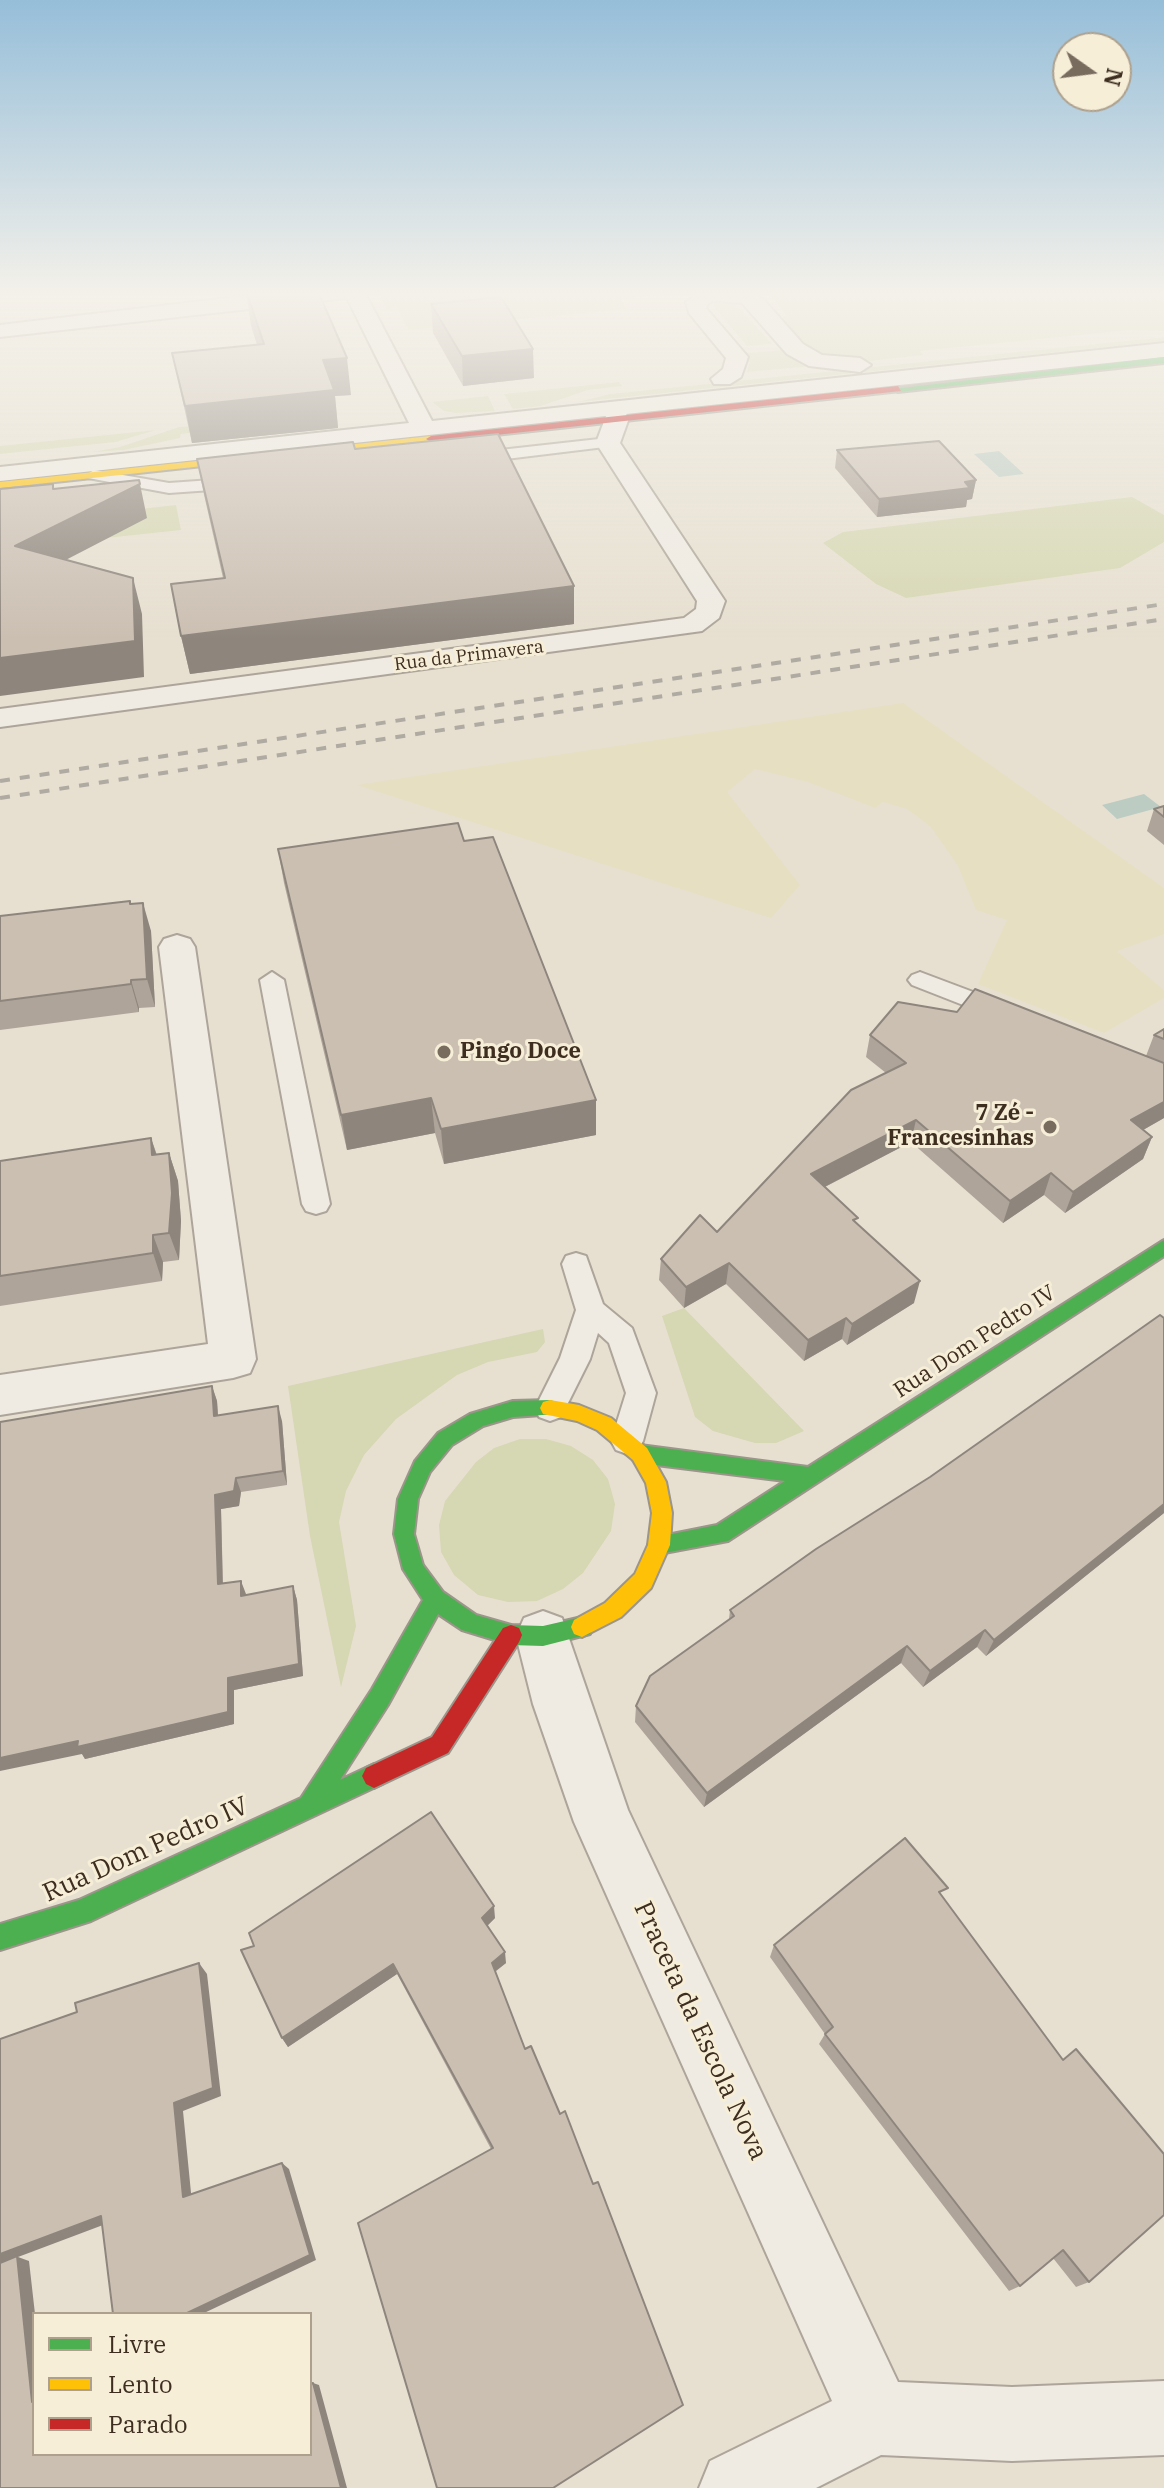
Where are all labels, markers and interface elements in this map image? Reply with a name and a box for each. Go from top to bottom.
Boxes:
north arrow [1052,32,1132,112]
text: N [1098,65,1130,89]
street label: Rua da Primavera [393,636,545,676]
place label: Pingo Doce [460,1039,581,1065]
marker: Pingo Doce [435,1043,453,1061]
place label: 7 Zé - Francesinhas [887,1101,1034,1152]
marker: 7 Zé - Francesinhas [1041,1118,1059,1136]
street label: Rua Dom Pedro IV [889,1280,1061,1404]
street label: Rua Dom Pedro IV [38,1791,254,1909]
street label: Praceta da Escola Nova [626,1897,774,2165]
legend [32,2312,312,2456]
text: Livre [108,2328,166,2360]
text: Lento [108,2368,172,2400]
text: Parado [108,2408,188,2440]

